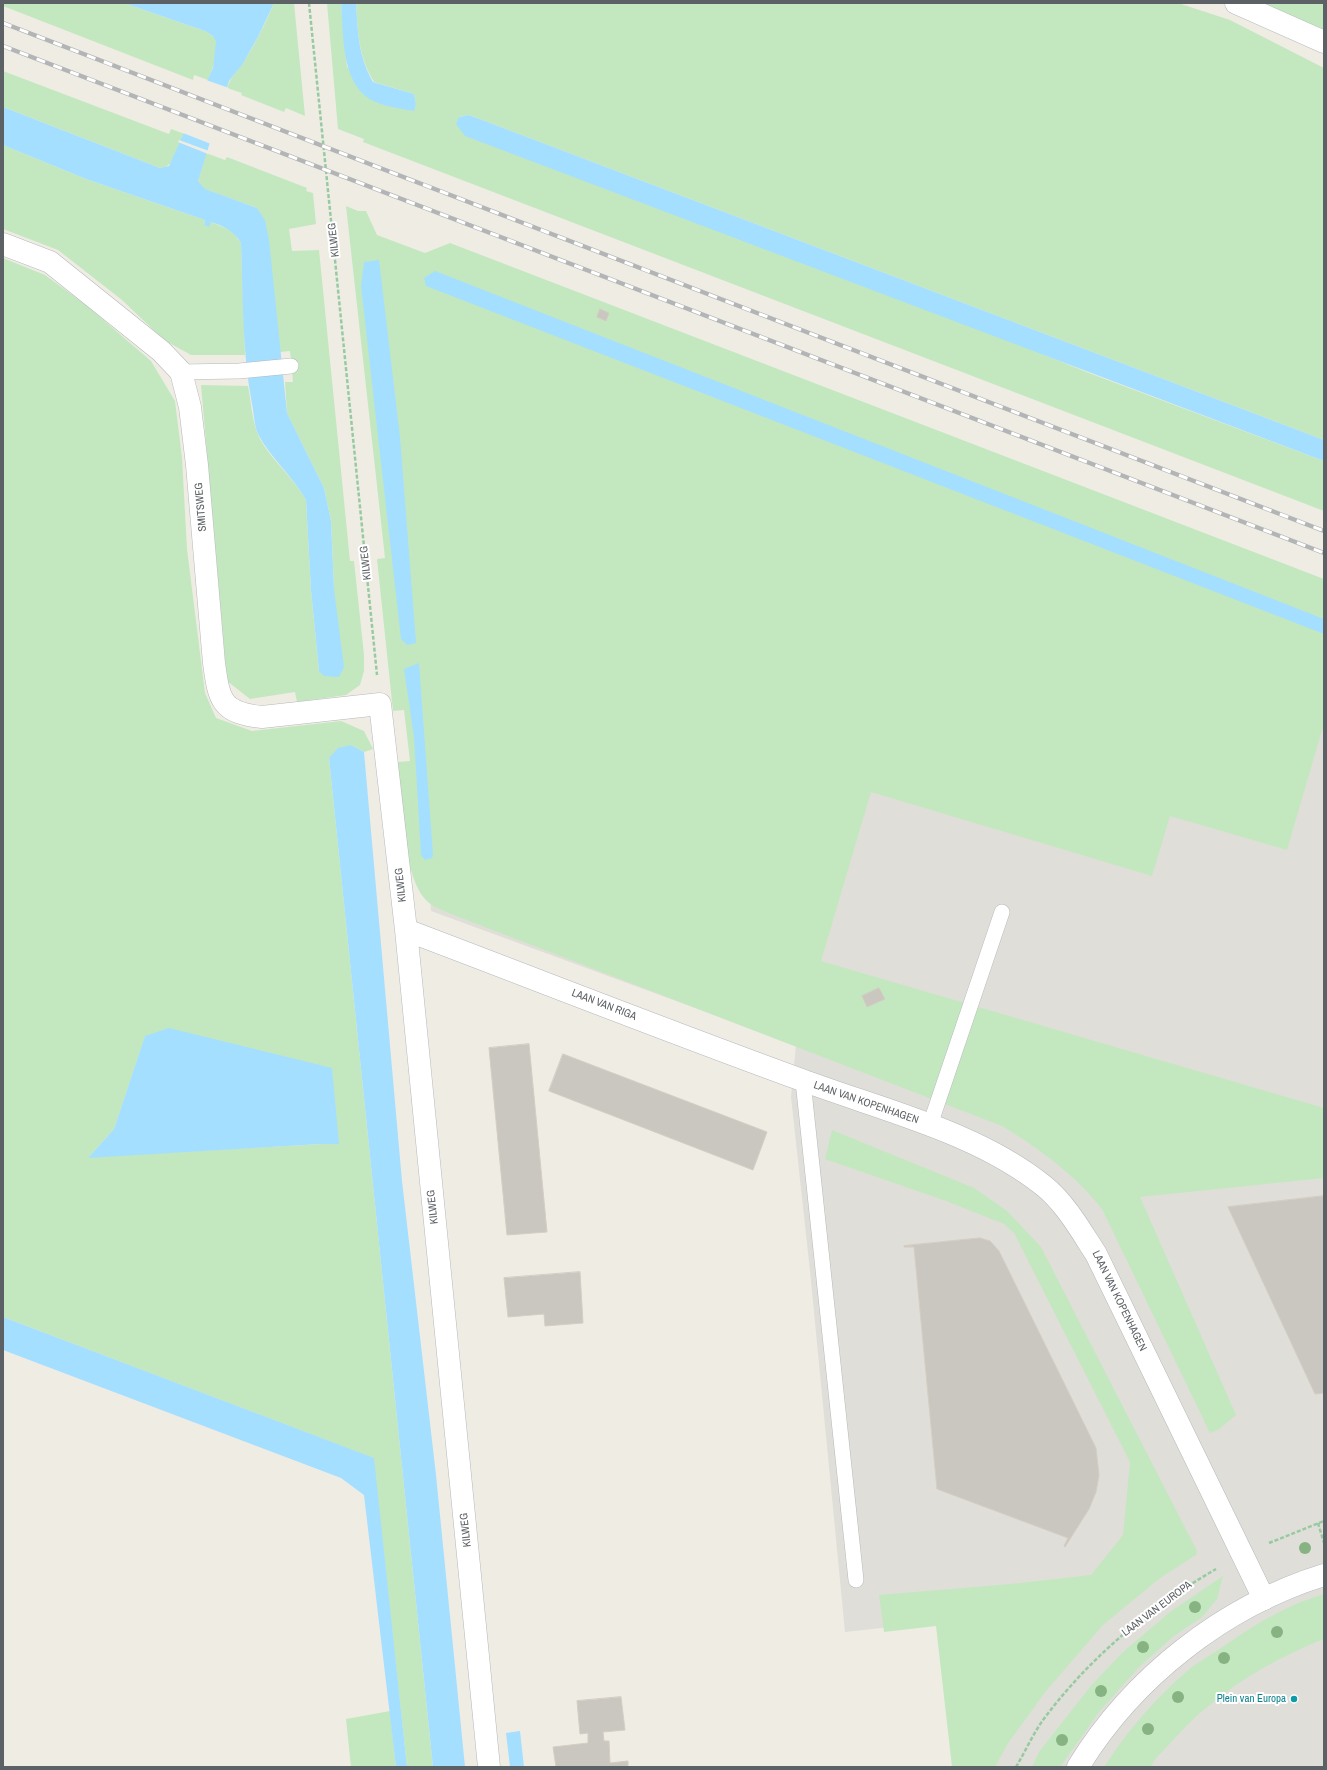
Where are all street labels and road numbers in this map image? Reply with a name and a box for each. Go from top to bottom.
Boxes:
street label: KILWEG [326,222,342,258]
street label: SMITSWEG [192,482,210,532]
street label: KILWEG [358,545,374,581]
street label: KILWEG [393,867,409,903]
street label: LAAN VAN RIGA [570,987,638,1023]
street label: LAAN VAN KOPENHAGEN [812,1079,920,1127]
street label: KILWEG [425,1189,441,1225]
street label: LAAN VAN KOPENHAGEN [1089,1249,1149,1353]
street label: KILWEG [458,1512,474,1548]
street label: LAAN VAN EUROPA [1120,1578,1194,1640]

